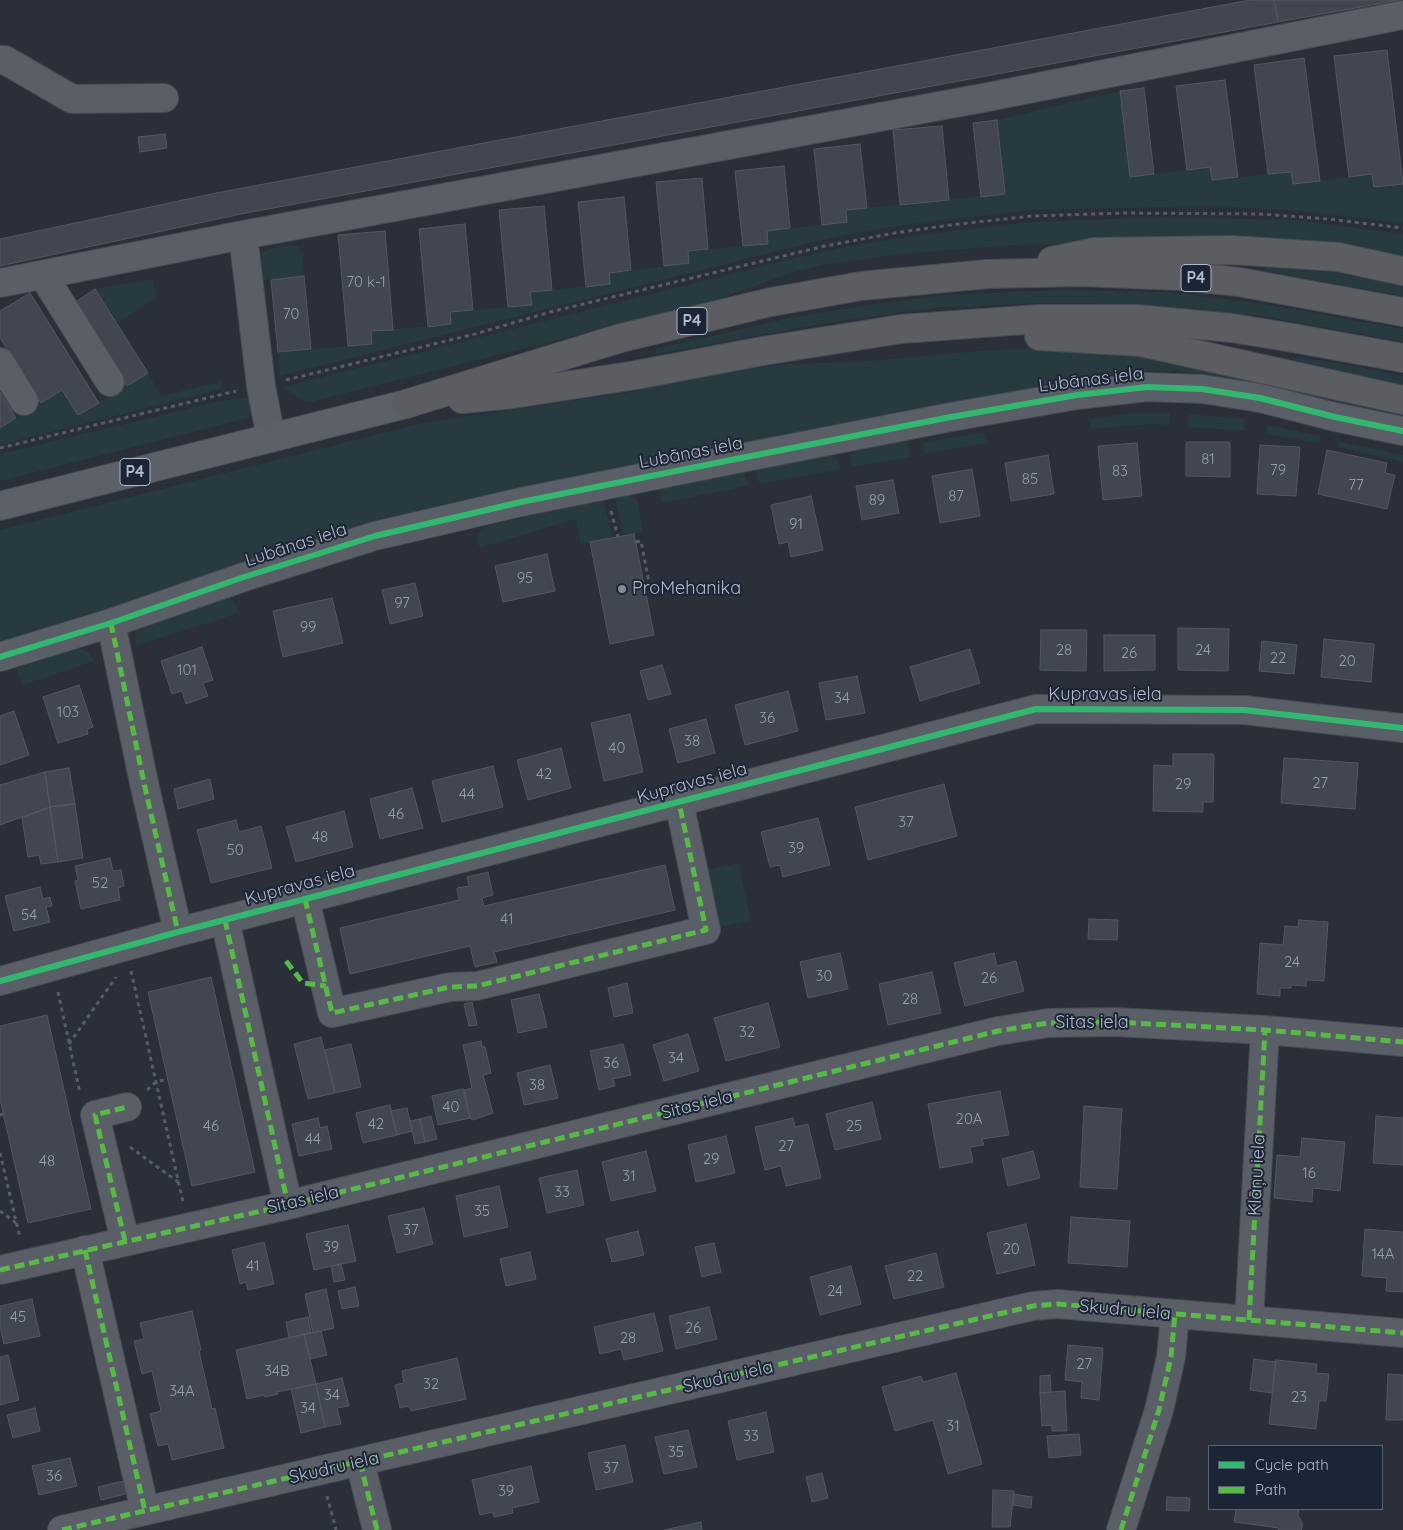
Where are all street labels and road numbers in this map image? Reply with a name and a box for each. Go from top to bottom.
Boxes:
road number: P4 [1181,264,1211,292]
road number: P4 [677,308,707,334]
street label: Lubānas iela [1037,363,1145,397]
street label: Lubānas iela [637,432,745,474]
road number: P4 [120,458,150,486]
street label: Lubānas iela [243,518,349,572]
street label: Kupravas iela [1048,684,1162,706]
street label: Kupravas iela [634,758,750,808]
street label: Kupravas iela [242,860,358,910]
street label: Sitas iela [1055,1012,1129,1034]
street label: Sitas iela [659,1086,735,1124]
street label: Klāņu iela [1244,1134,1270,1216]
street label: Sitas iela [265,1181,341,1219]
street label: Skudru iela [1078,1295,1172,1325]
street label: Skudru iela [681,1356,775,1398]
street label: Skudru iela [287,1447,381,1489]

